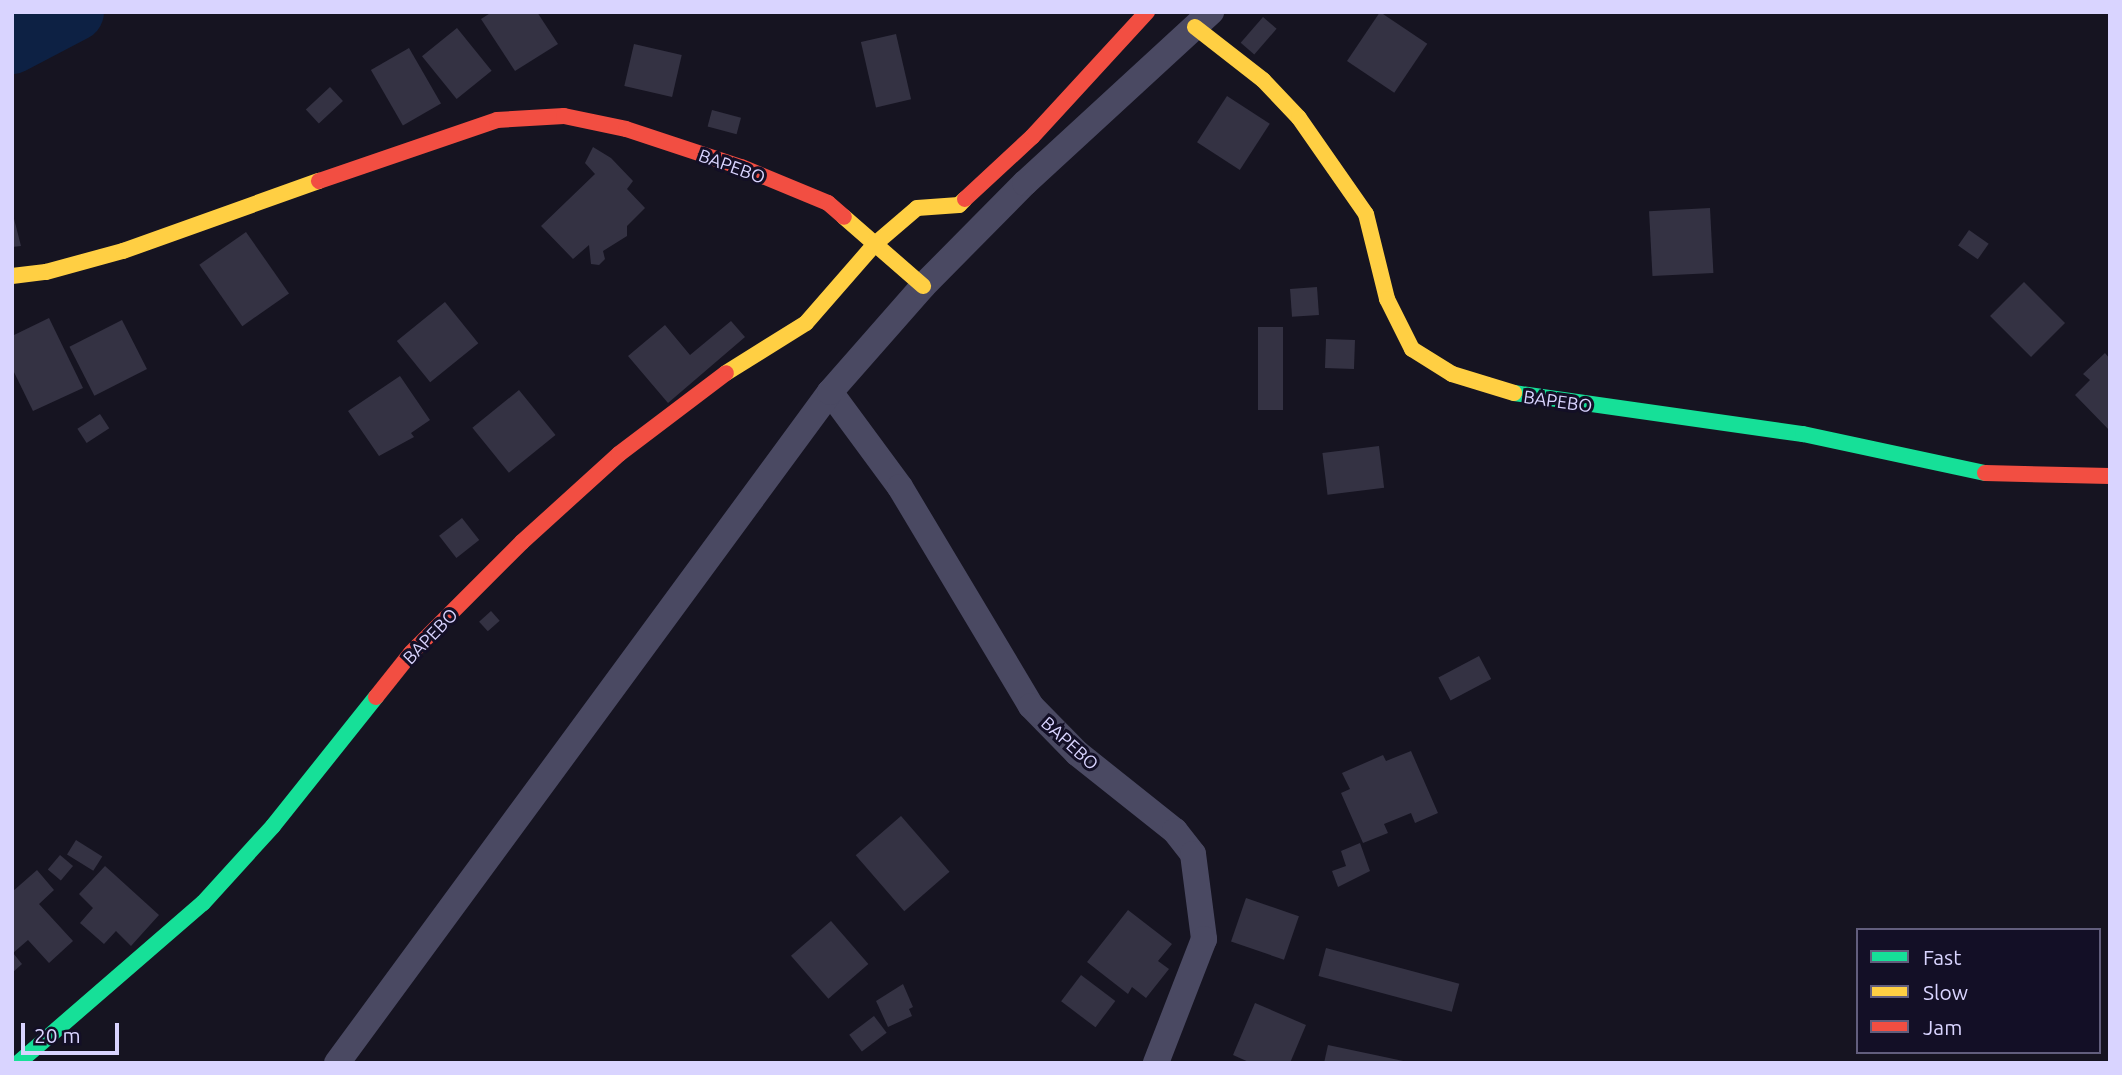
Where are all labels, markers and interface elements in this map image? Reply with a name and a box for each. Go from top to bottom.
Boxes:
street label: ВАРЕВО [696,144,768,188]
street label: ВАРЕВО [1522,385,1594,417]
street label: ВАРЕВО [398,604,462,668]
street label: ВАРЕВО [1037,712,1103,774]
legend [1856,928,2101,1054]
text: Fast [1923,945,1961,969]
text: Slow [1923,980,1968,1004]
scale bar [24,1009,122,1052]
text: Jam [1923,1015,1962,1039]
text: 20 m [34,1023,81,1047]

